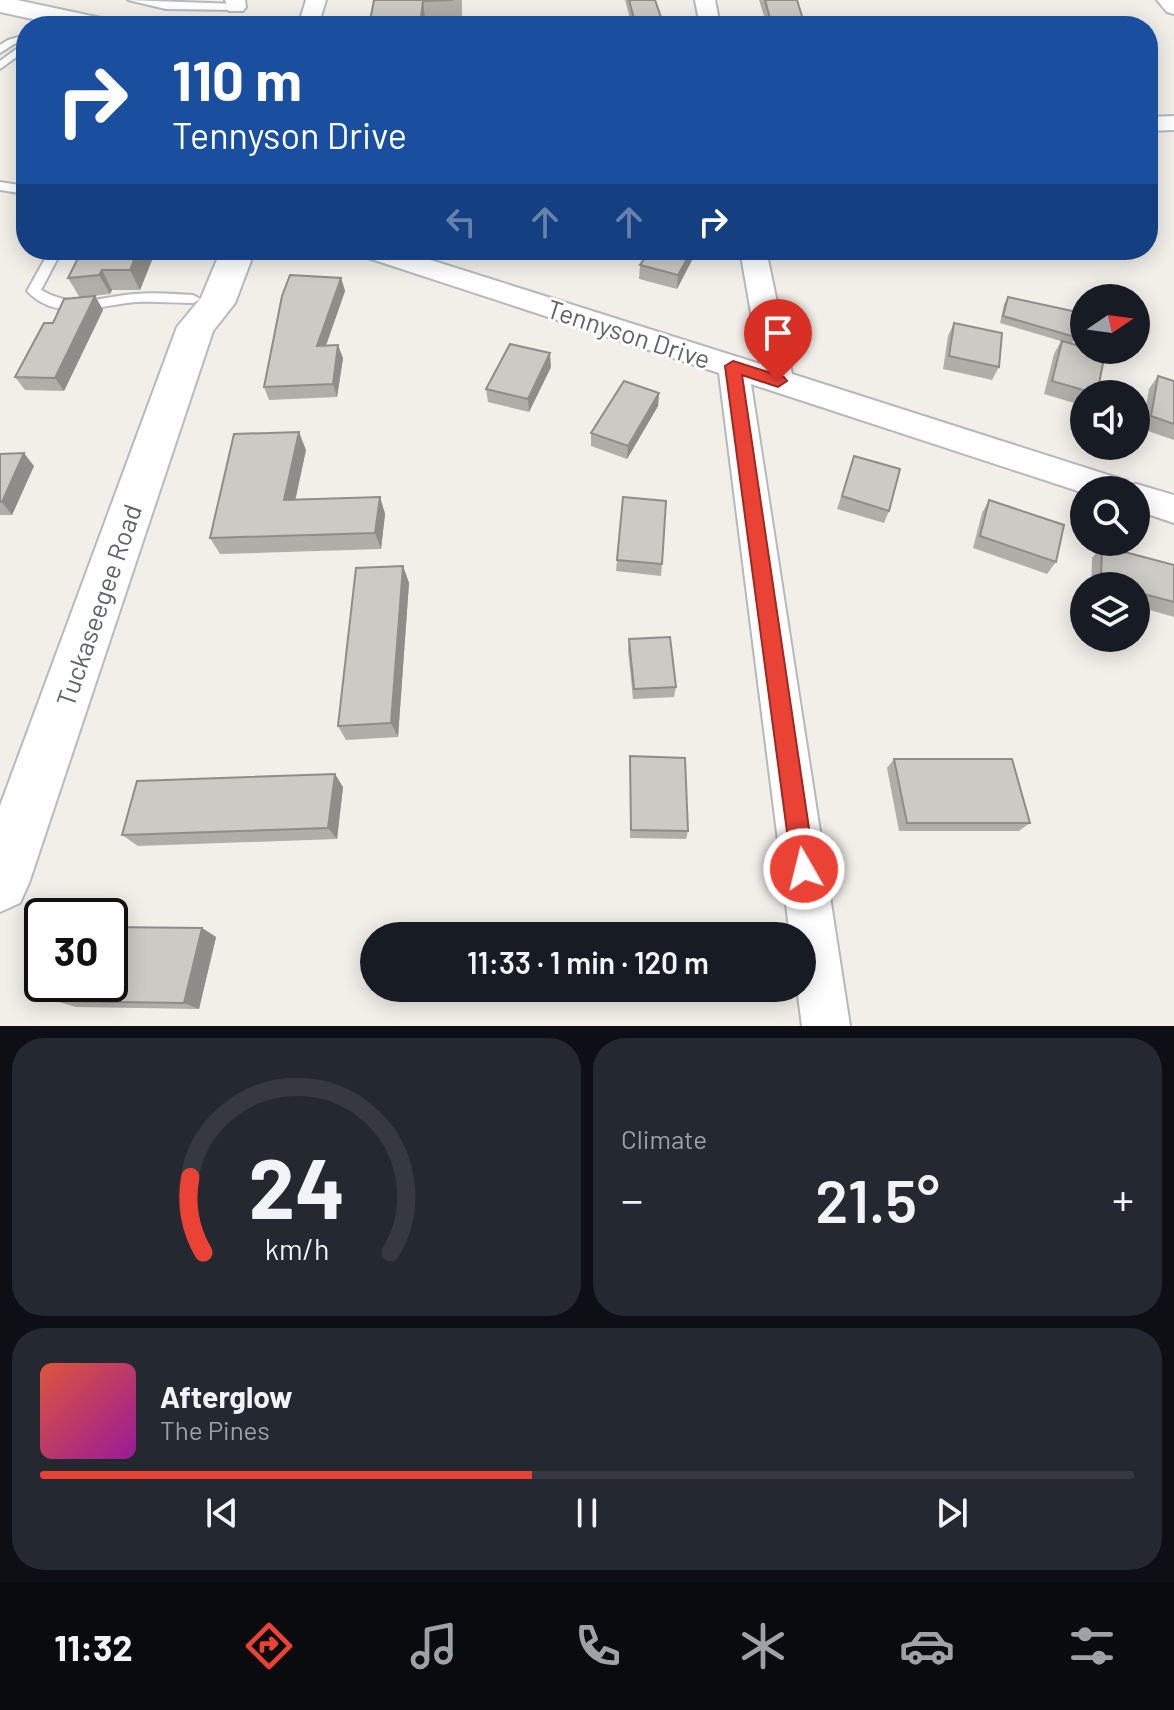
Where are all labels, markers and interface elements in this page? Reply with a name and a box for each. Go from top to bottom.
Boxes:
text: 110 m [172,45,302,112]
icon: right [40,48,144,152]
text: Tennyson Drive [172,113,407,156]
icon: left [439,200,483,244]
icon: ahead [523,200,567,244]
icon: ahead [607,200,651,244]
icon: right [691,200,735,244]
north arrow [1070,284,1150,364]
map controls [1070,284,1150,652]
street label: Tennyson Drive [544,292,714,374]
pin [744,299,812,381]
icon: arrive [756,311,800,355]
button: sound [1070,380,1150,460]
button: search [1070,476,1150,556]
street label: Tuckaseegee Road [49,500,147,710]
button: layers [1070,572,1150,652]
position arrow [762,827,846,911]
speed limit sign: 30 [24,898,128,1002]
text: 11:33 · 1 min · 120 m [467,944,709,980]
text: Climate [621,1123,707,1154]
text: 24 [248,1136,345,1236]
text: 21.5° [815,1163,940,1235]
text: − [621,1172,643,1225]
text: + [1112,1172,1134,1225]
text: km/h [264,1231,329,1266]
text: Afterglow [160,1378,293,1414]
text: The Pines [160,1414,270,1445]
icon: previous [200,1491,244,1535]
icon: pause [565,1491,609,1535]
icon: next [930,1491,974,1535]
icon: directions [241,1618,297,1674]
icon: music [406,1618,462,1674]
icon: phone [570,1618,626,1674]
icon: climate [735,1618,791,1674]
icon: car [899,1618,955,1674]
icon: filters [1064,1618,1120,1674]
text: 11:32 [54,1625,133,1668]

